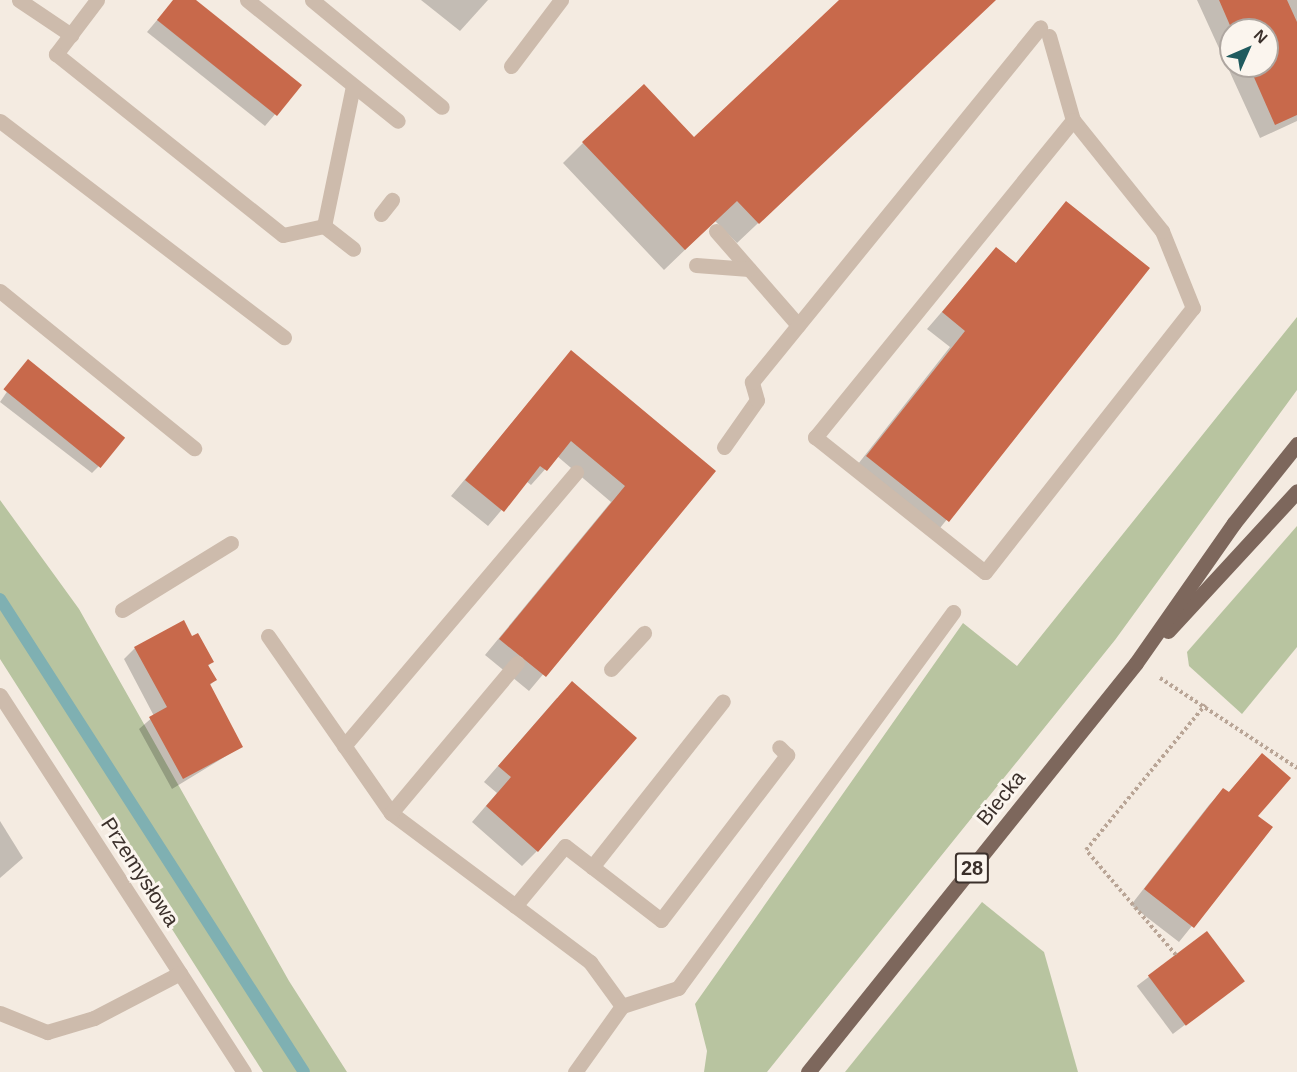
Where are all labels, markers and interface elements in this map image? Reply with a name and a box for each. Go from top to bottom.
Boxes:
north arrow [1219,18,1279,78]
text: N [1251,26,1271,46]
street label: Biecka [971,766,1031,830]
street label: Przemysłowa [95,813,185,931]
road number: 28 [954,851,990,885]

